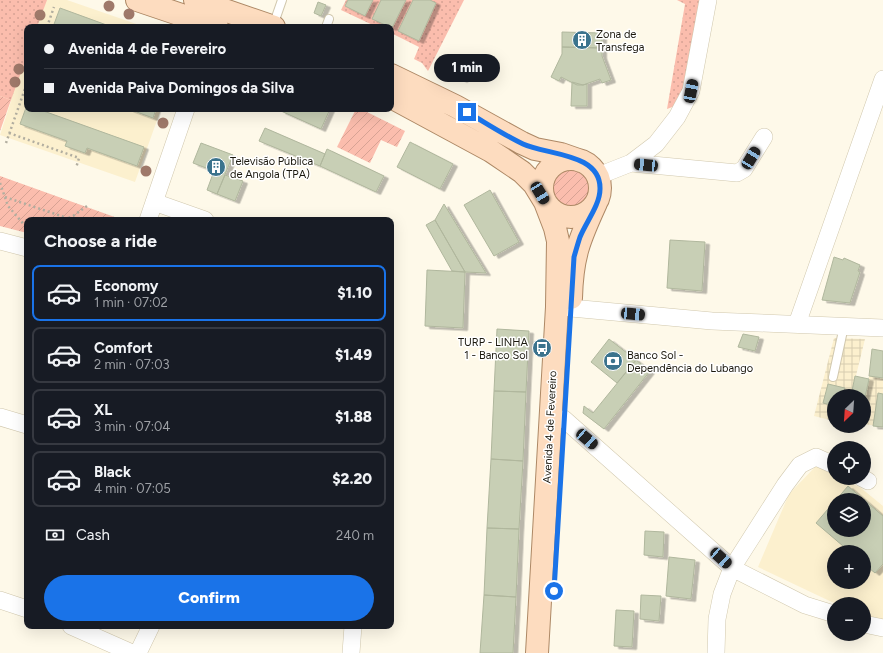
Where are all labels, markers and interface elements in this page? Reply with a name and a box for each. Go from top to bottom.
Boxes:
place label: Zona de Transfega [596,28,644,54]
building icon: Zona de Transfega [571,29,593,51]
text: Avenida 4 de Fevereiro [68,40,226,58]
callout: 1 min [434,54,500,82]
text: 1 min [451,60,483,75]
car [683,78,699,104]
text: Avenida Paiva Domingos da Silva [68,79,294,97]
route end [458,103,476,121]
car [740,145,762,171]
place label: Televisão Pública de Angola (TPA) [230,155,313,181]
building icon: Televisão Pública de Angola (TPA) [205,156,227,178]
car [634,158,658,172]
car [529,180,551,206]
text: Choose a ride [44,230,157,252]
icon: car [46,275,82,311]
text: Economy [94,277,159,295]
text: $1.10 [337,284,372,302]
text: 1 min · 07:02 [94,295,168,310]
car [621,307,645,321]
place label: TURP - LINHA 1 - Banco Sol [458,336,529,362]
icon: car [46,337,82,373]
bus stop icon: TURP - LINHA 1 - Banco Sol [531,337,553,359]
text: Comfort [94,339,153,357]
text: $1.49 [335,346,372,364]
place label: Banco Sol - Dependência do Lubango [627,349,753,375]
bank icon: Banco Sol - Dependência do Lubango [602,350,624,372]
text: 2 min · 07:03 [94,357,170,372]
street label: Avenida 4 de Fevereiro [541,370,559,484]
north arrow [827,389,871,433]
map controls [827,389,871,641]
icon: car [46,399,82,435]
text: XL [94,401,112,419]
text: $1.88 [335,408,372,426]
text: 3 min · 07:04 [94,419,170,434]
car [574,427,600,451]
button: locate [827,441,871,485]
icon: car [46,461,82,497]
text: Black [94,463,131,481]
text: $2.20 [332,470,372,488]
text: 4 min · 07:05 [94,481,171,496]
button: layers [827,493,871,537]
icon: cash [44,524,66,546]
text: Cash [76,526,110,544]
text: 240 m [336,528,374,543]
button: + [827,545,871,589]
car [708,546,734,570]
button: Confirm [44,575,374,621]
route start [545,582,563,600]
button: − [827,597,871,641]

